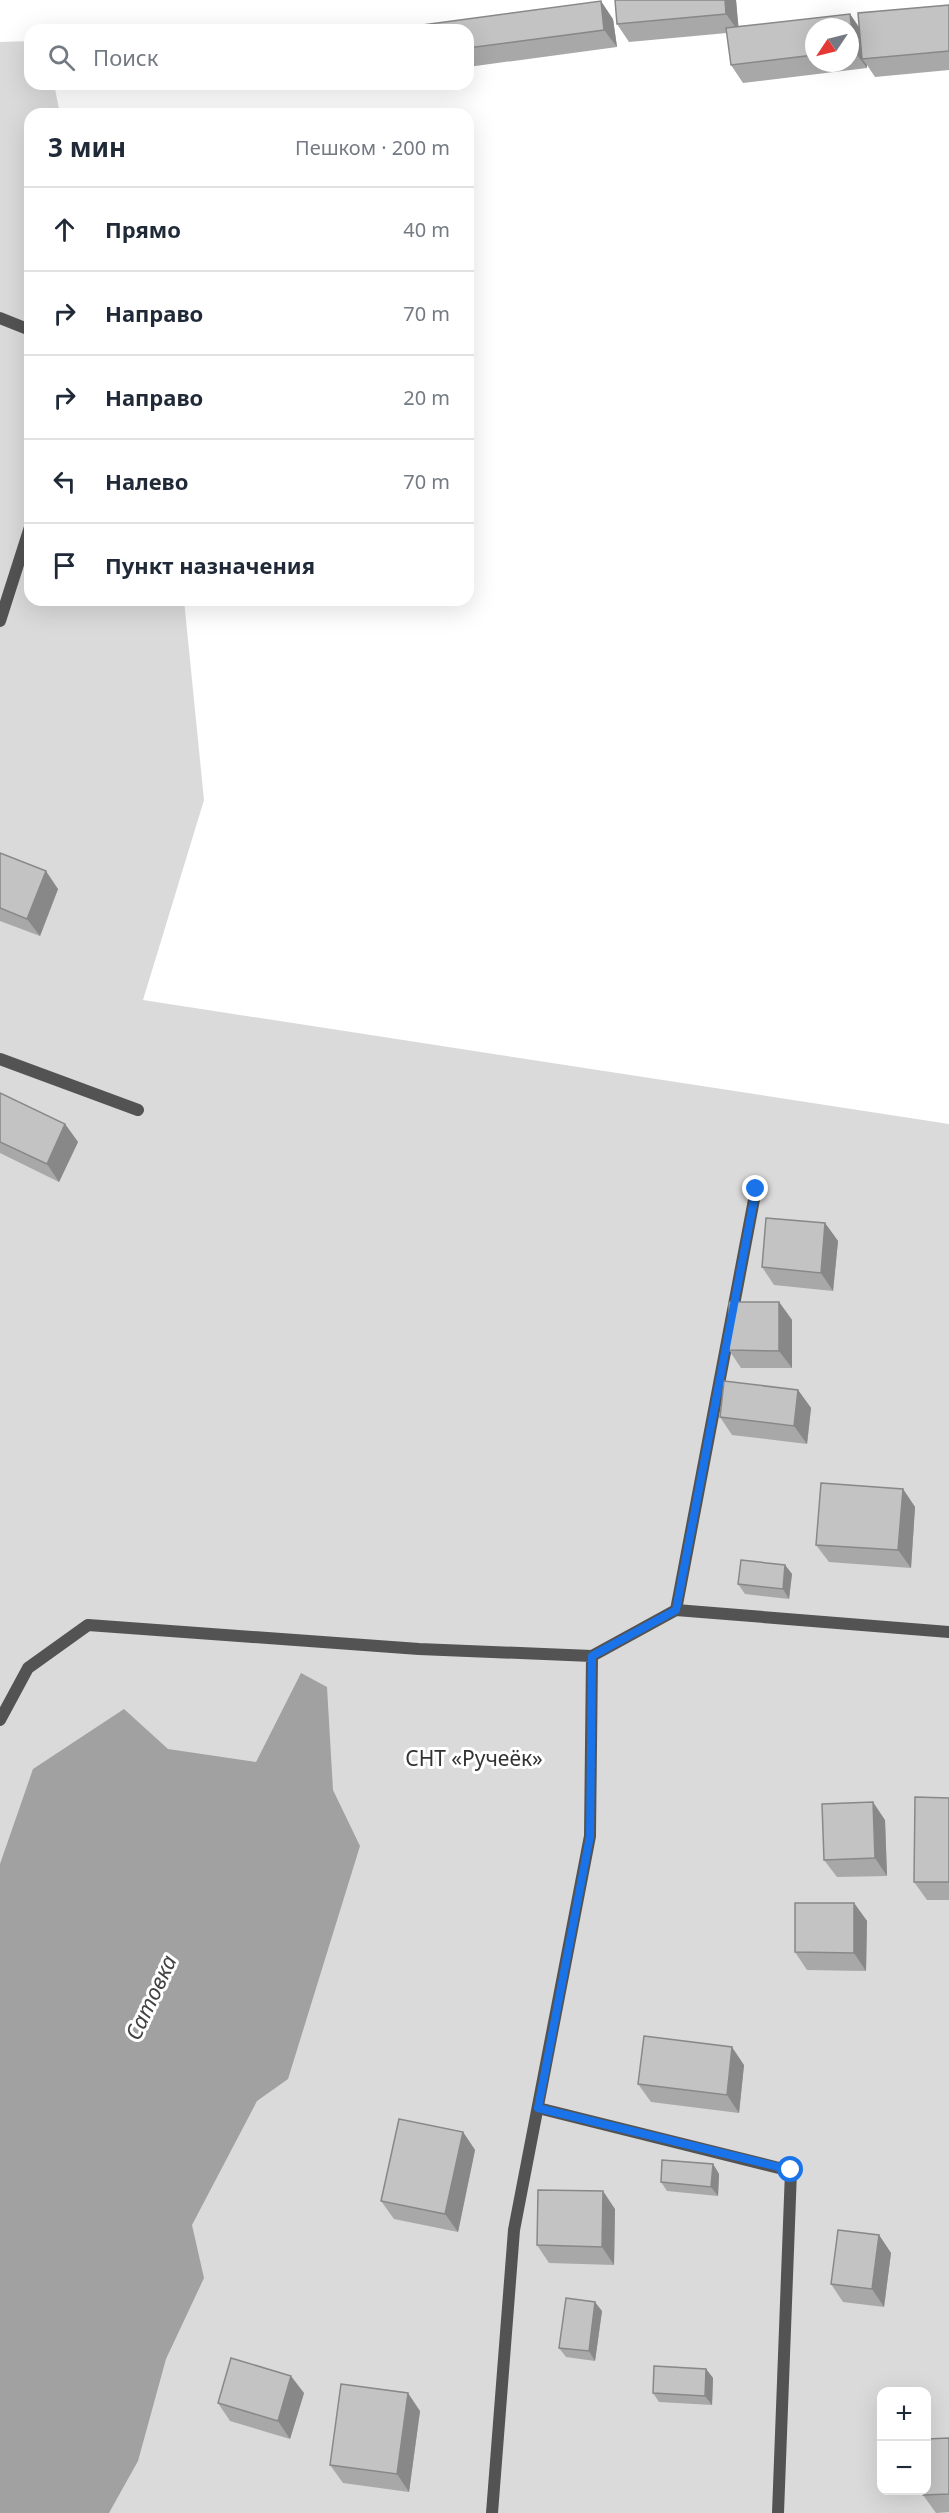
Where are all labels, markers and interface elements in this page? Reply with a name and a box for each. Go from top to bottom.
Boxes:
north arrow [805,18,859,72]
search box [24,24,474,90]
icon: search [45,41,78,74]
text: Поиск [93,42,158,72]
text: 3 мин [48,129,126,165]
text: Пешком · 200 m [295,134,450,161]
icon: ahead [48,213,81,246]
text: Прямо [105,214,181,244]
text: 40 m [403,216,450,243]
icon: right [48,297,81,330]
text: Направо [105,298,203,328]
text: 70 m [403,300,450,327]
icon: right [48,381,81,414]
text: Направо [105,382,203,412]
text: 20 m [403,384,450,411]
icon: left [48,465,81,498]
text: Налево [105,466,188,496]
text: 70 m [403,468,450,495]
icon: arrive [48,549,81,582]
text: Пункт назначения [105,550,315,580]
route end [742,1175,768,1201]
park label: СНТ «Ручеёк» [405,1744,543,1772]
water label: Сатовка [117,1949,183,2045]
route start [777,2156,803,2182]
map controls [877,2387,931,2495]
button: + [877,2387,931,2441]
button: − [877,2441,931,2495]

